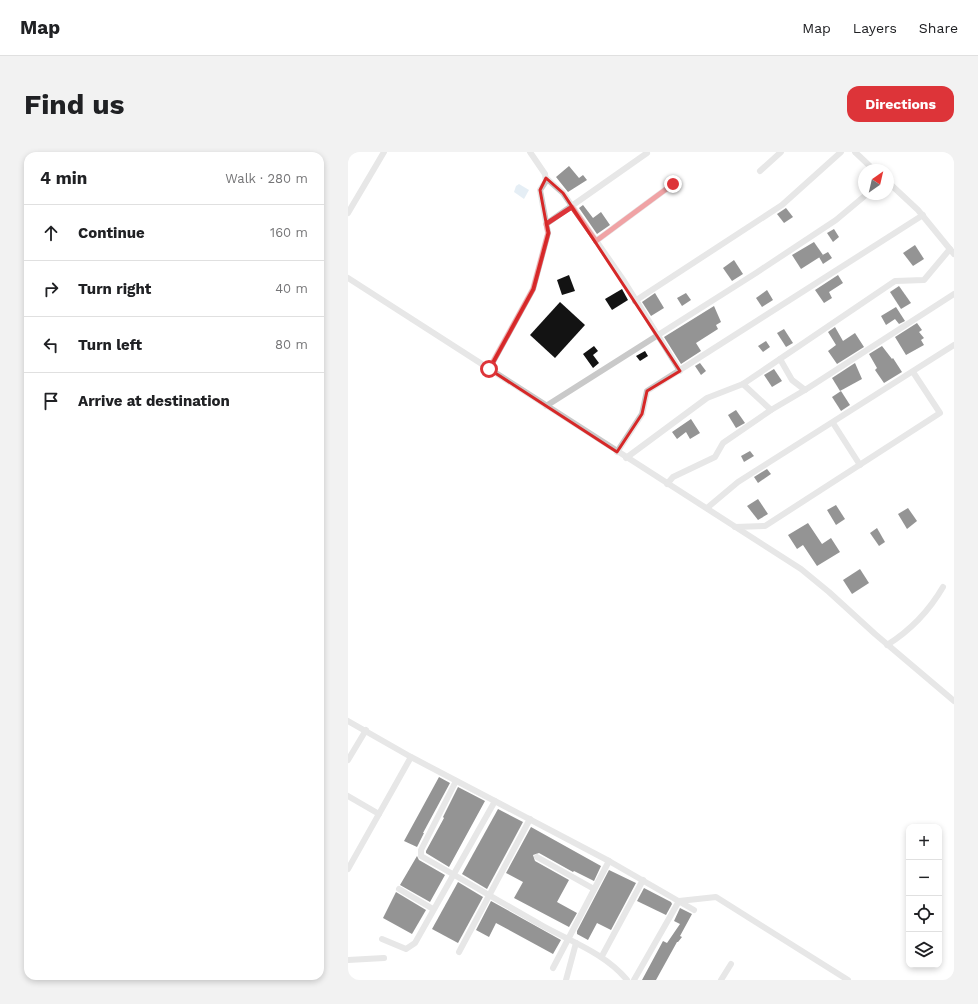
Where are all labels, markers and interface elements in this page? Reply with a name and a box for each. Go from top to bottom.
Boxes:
text: Map [20,16,60,39]
text: Map [802,20,831,36]
text: Layers [853,20,897,36]
text: Share [919,20,958,36]
button: Directions [847,86,954,122]
text: Find us [24,88,124,121]
north arrow [858,164,894,200]
text: 4 min [40,168,87,188]
text: Walk · 280 m [225,171,308,186]
route end [664,175,682,193]
icon: ahead [40,222,62,244]
text: Continue [78,224,145,242]
text: 160 m [270,225,308,240]
icon: right [40,278,62,300]
text: Turn right [78,280,151,298]
text: 40 m [275,281,308,296]
icon: left [40,334,62,356]
text: Turn left [78,336,142,354]
text: 80 m [275,337,308,352]
route start [480,360,498,378]
icon: arrive [40,390,62,412]
text: Arrive at destination [78,392,230,410]
map controls [906,824,942,968]
button: + [906,824,942,860]
button: − [906,860,942,896]
button: locate [906,896,942,932]
button: layers [906,932,942,968]

